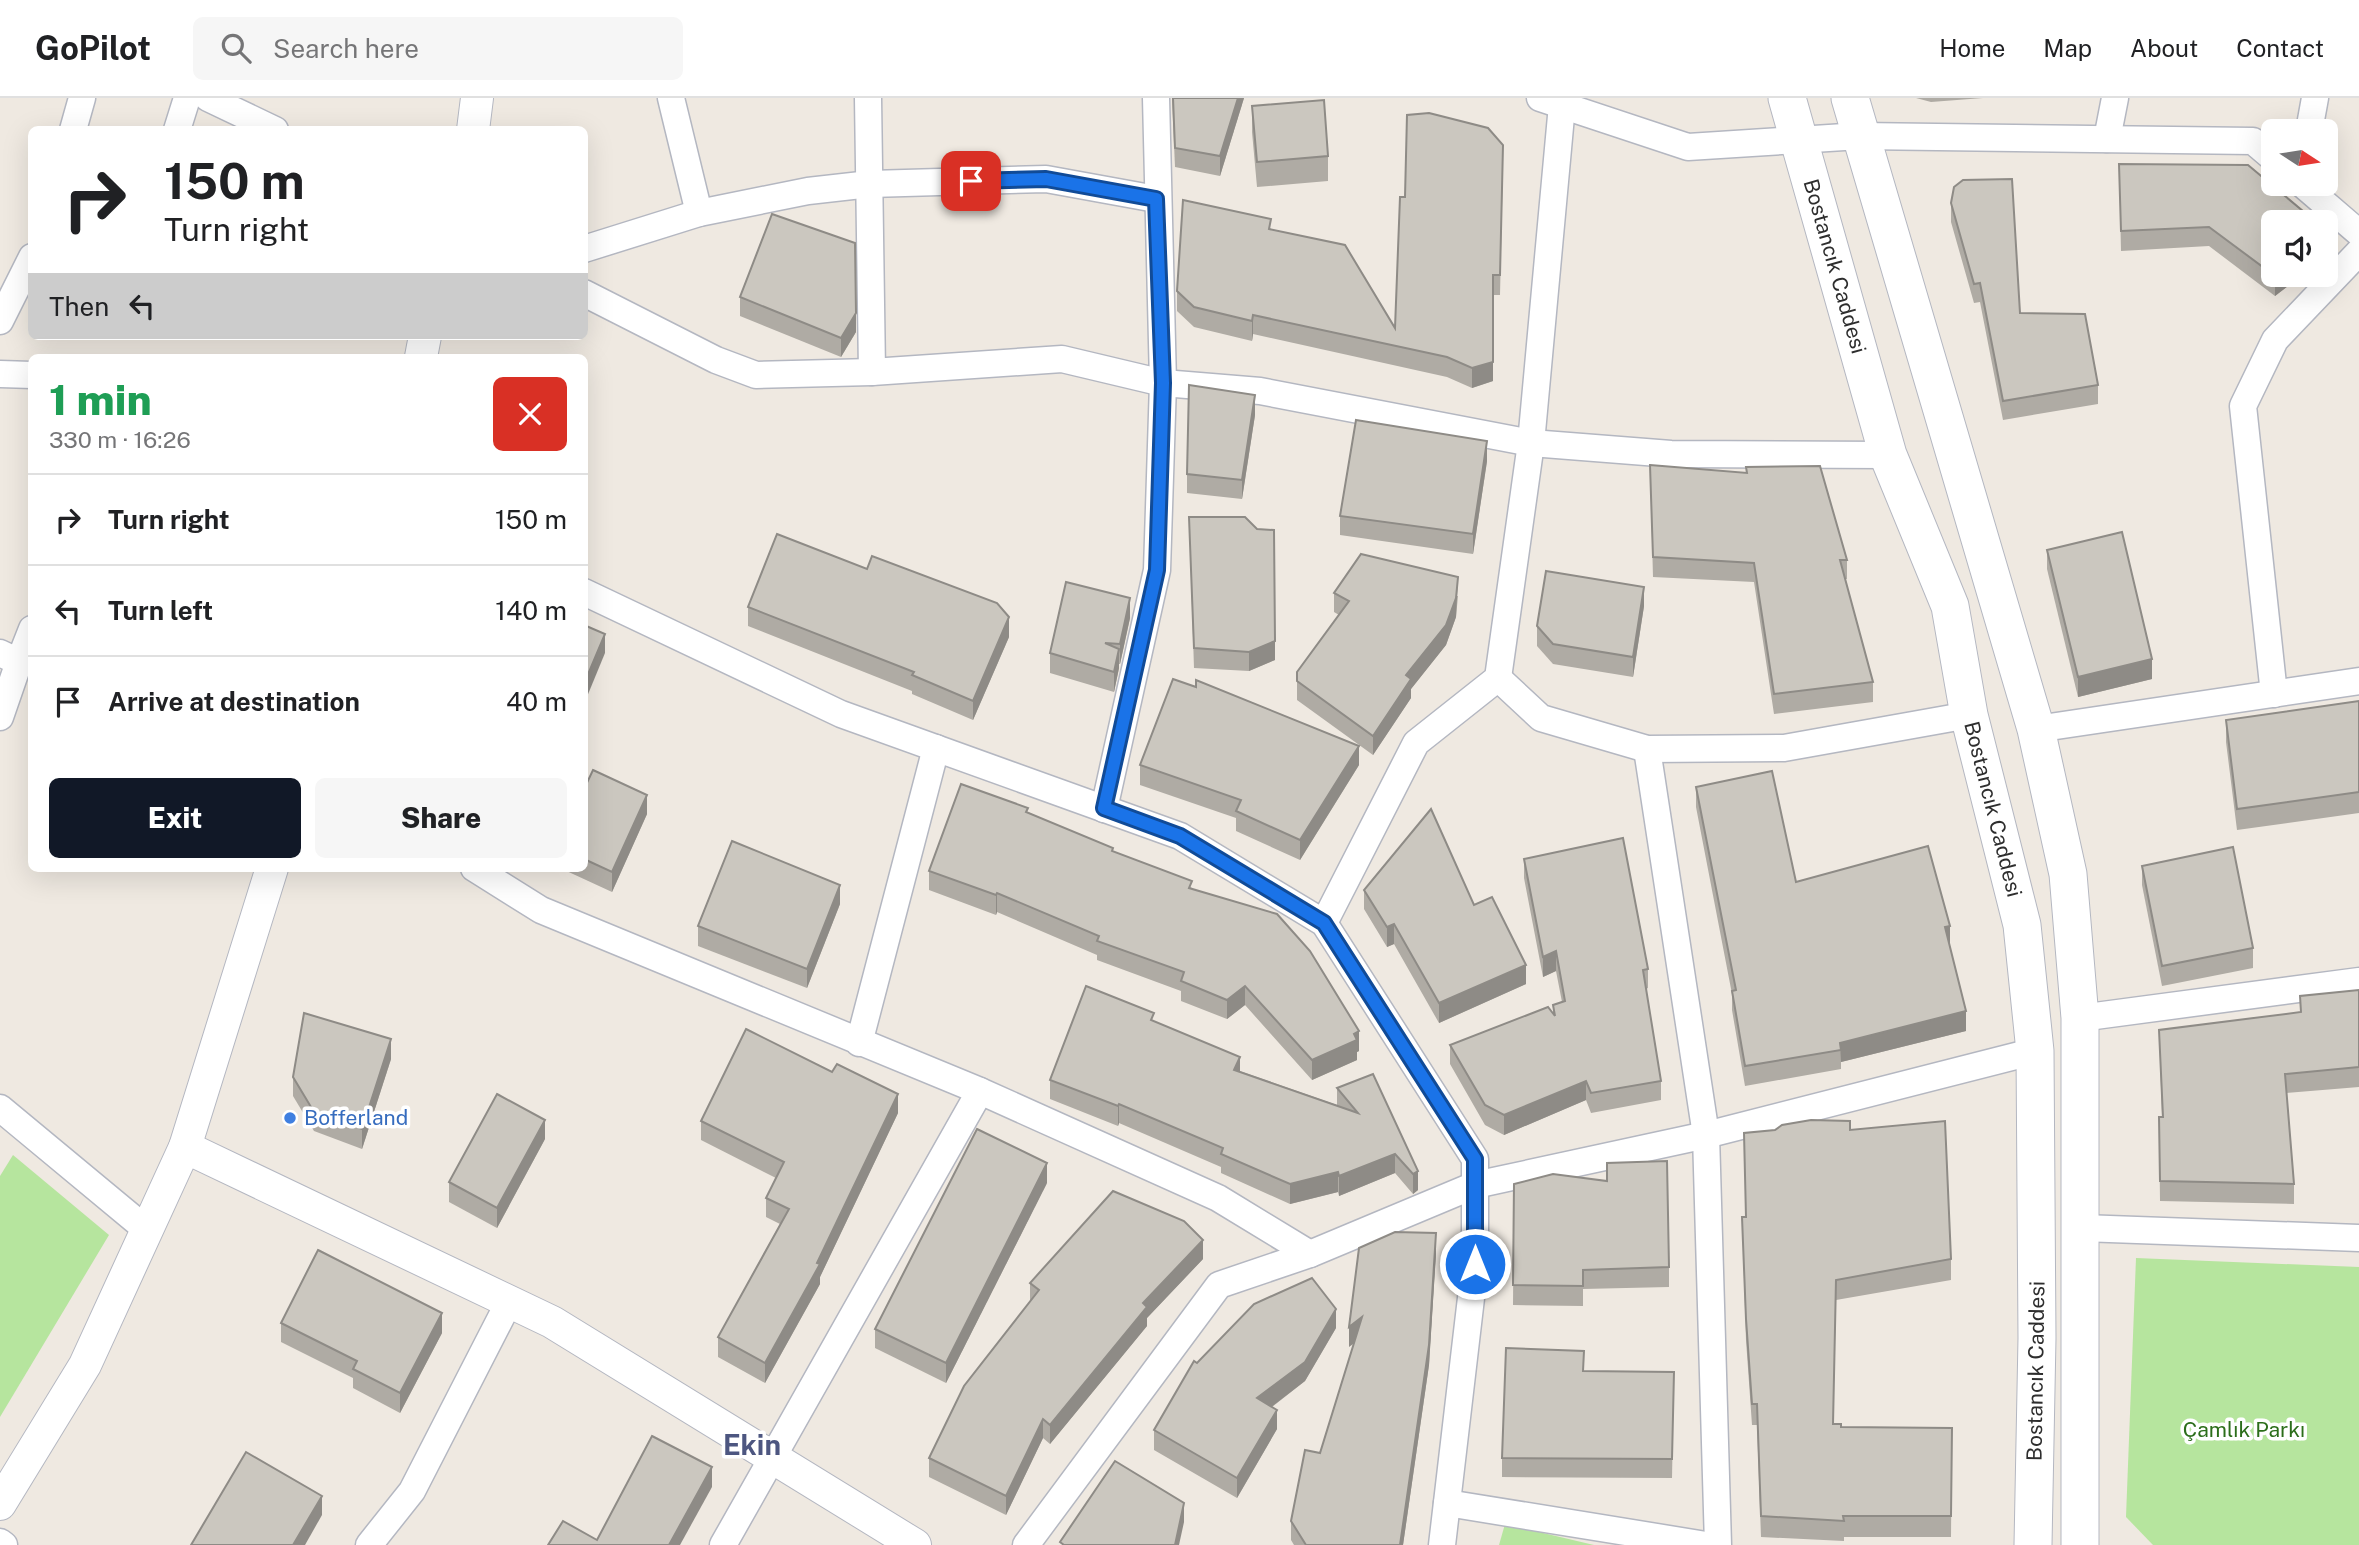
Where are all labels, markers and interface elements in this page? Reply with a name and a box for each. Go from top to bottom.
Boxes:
search box [193,17,683,80]
text: GoPilot [35,29,151,67]
icon: search [217,29,255,67]
text: Search here [273,33,419,64]
text: Home [1939,34,2005,62]
text: Map [2043,34,2092,62]
text: About [2130,34,2198,62]
text: Contact [2236,34,2324,62]
north arrow [2261,119,2338,196]
map controls [2261,119,2338,287]
pin [941,151,1001,211]
text: 150 m [164,152,305,210]
icon: right [49,154,140,245]
icon: arrive [952,162,990,200]
street label: Bostancık Caddesi [1799,176,1872,356]
button: sound [2261,210,2338,287]
text: Turn right [164,211,309,248]
icon: left [123,287,161,325]
text: Then [49,291,109,322]
text: 1 min [49,375,152,424]
button: close [493,377,567,451]
text: 330 m · 16:26 [49,426,191,453]
icon: right [49,501,87,539]
text: Turn right [108,504,230,535]
text: 150 m [495,504,567,535]
icon: left [49,592,87,630]
text: Turn left [108,595,213,626]
text: 140 m [495,595,567,626]
icon: arrive [49,683,87,721]
text: Arrive at destination [108,686,360,717]
text: 40 m [506,686,567,717]
street label: Bostancık Caddesi [1959,719,2027,900]
button: Exit [49,778,301,858]
button: Share [315,778,567,858]
place label: Bofferland [304,1105,408,1130]
marker: Bofferland [282,1110,298,1126]
position arrow [1438,1227,1512,1301]
street label: Bostancık Caddesi [2021,1281,2050,1461]
park label: Çamlık Parkı [2183,1417,2305,1442]
district label: Ekin [723,1428,781,1461]

